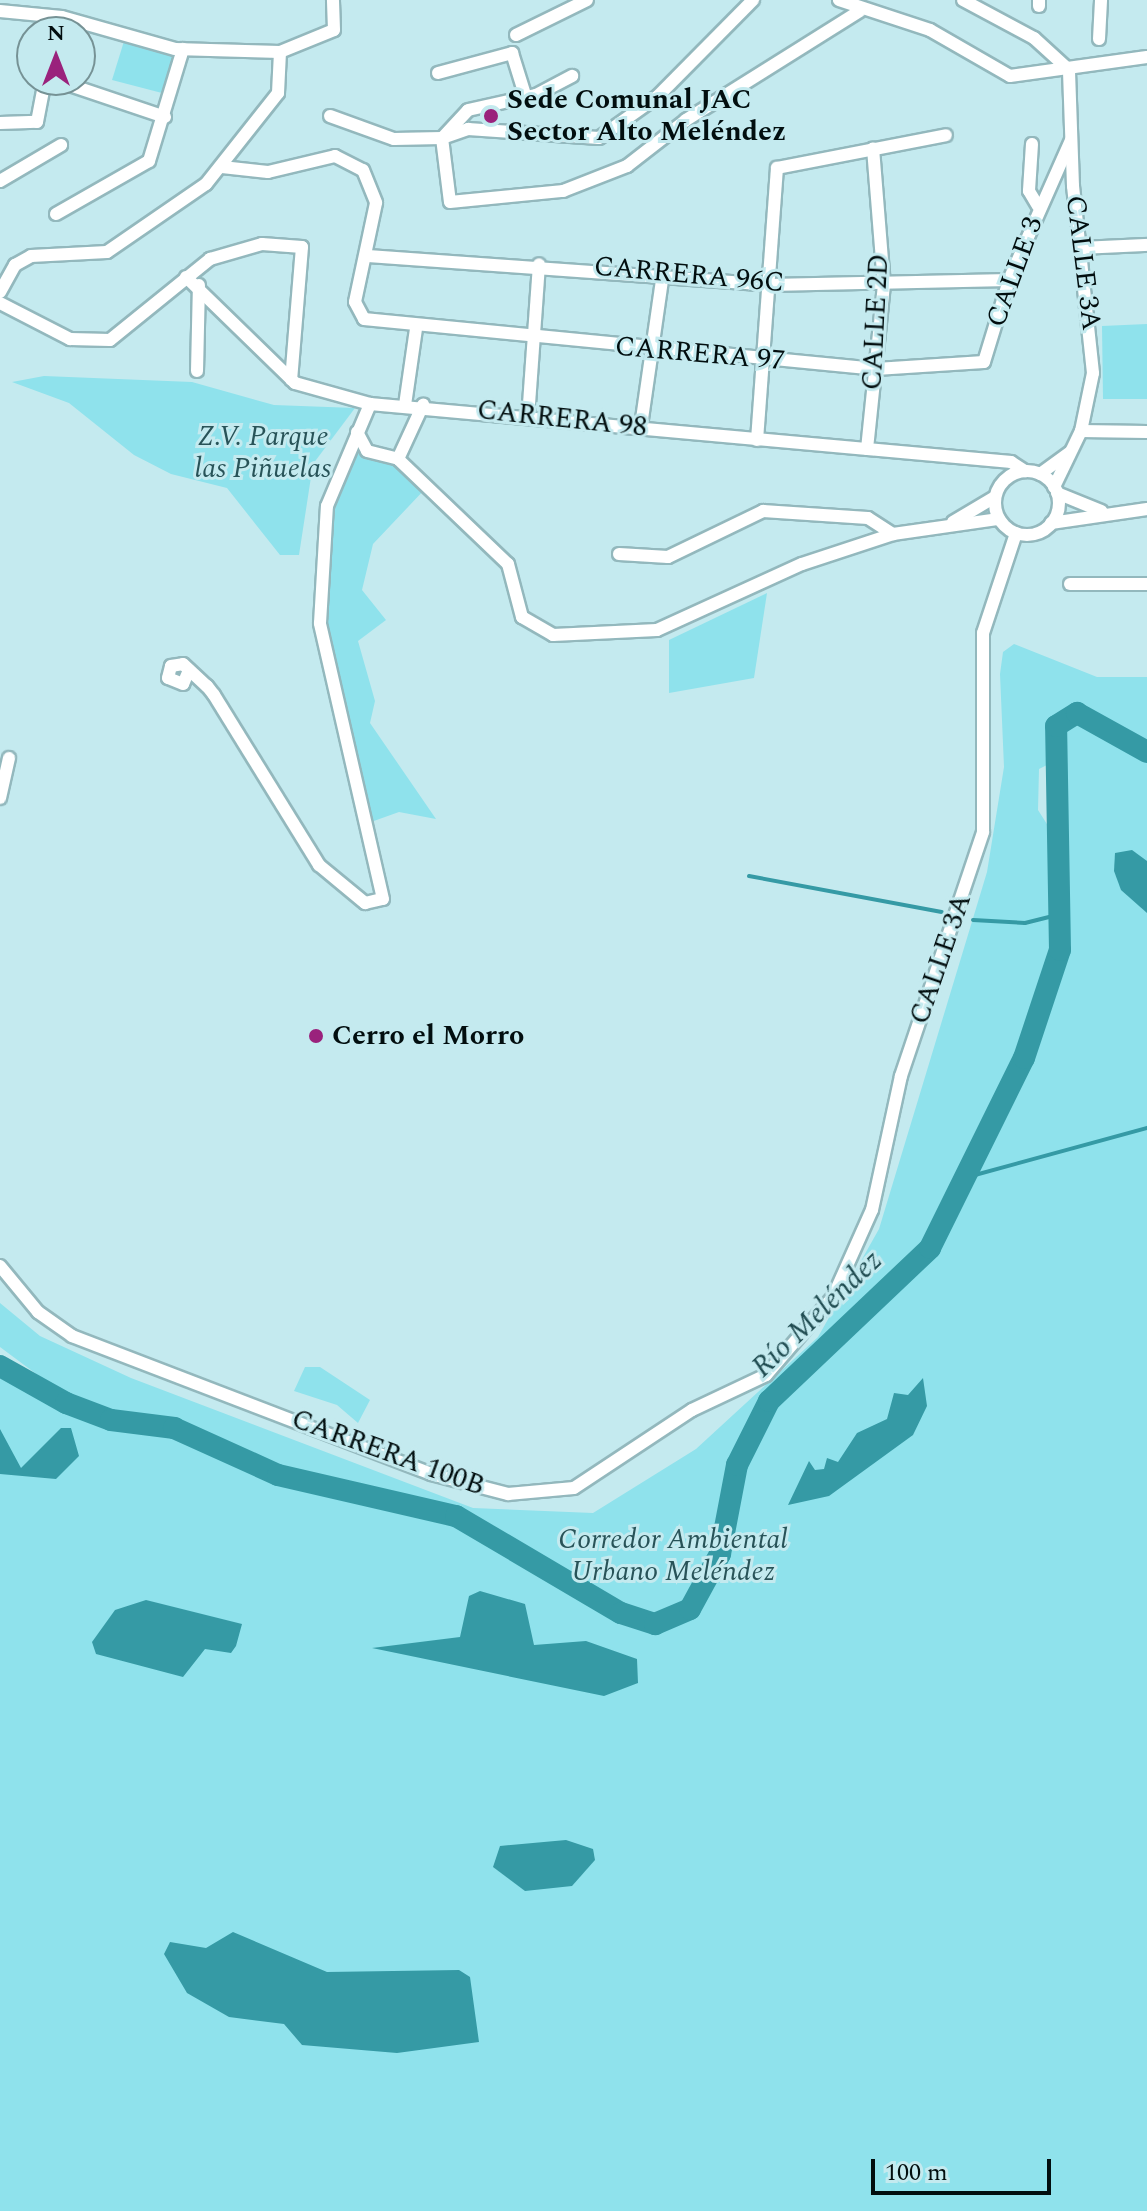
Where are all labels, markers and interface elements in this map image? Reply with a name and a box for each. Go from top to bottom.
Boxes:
north arrow [16,16,96,96]
text: N [47,17,65,50]
place label: Sede Comunal JAC Sector Alto Meléndez [507,83,786,149]
marker: Sede Comunal JAC Sector Alto Meléndez [482,107,500,125]
street label: CALLE 3A [1058,194,1108,332]
street label: CALLE 3 [980,212,1050,332]
street label: CARRERA 96C [592,250,786,300]
street label: CALLE 2D [856,253,896,391]
street label: CARRERA 97 [614,330,786,378]
street label: CARRERA 98 [475,393,649,445]
park label: Z.V. Parque las Piñuelas [195,420,331,486]
street label: CALLE 3A [903,889,979,1029]
place label: Cerro el Morro [332,1019,524,1053]
marker: Cerro el Morro [307,1027,325,1045]
water label: Río Meléndez [744,1243,890,1385]
street label: CARRERA 100B [287,1403,489,1503]
park label: Corredor Ambiental Urbano Meléndez [558,1523,788,1589]
scale bar [875,2143,1055,2193]
text: 100 m [885,2155,948,2191]

